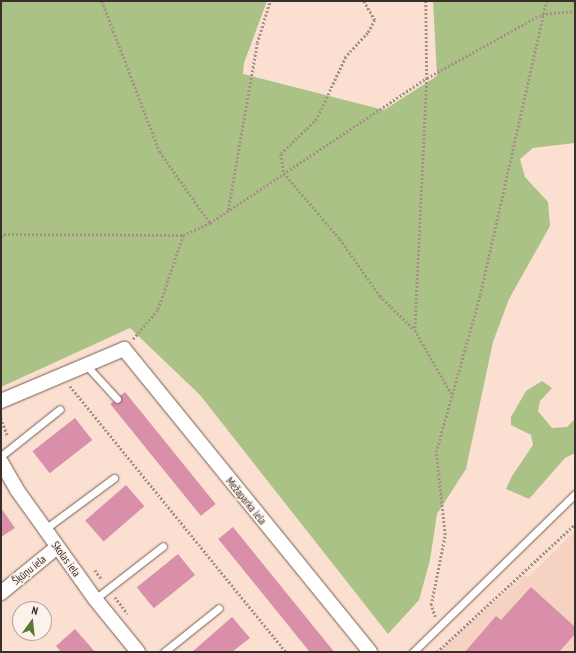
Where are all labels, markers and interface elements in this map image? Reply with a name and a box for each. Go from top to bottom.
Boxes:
street label: Mežaparka iela [223,475,269,527]
street label: Skolas iela [49,539,83,579]
street label: Šķūņu iela [9,552,49,588]
north arrow [12,601,52,641]
text: N [30,603,40,618]

